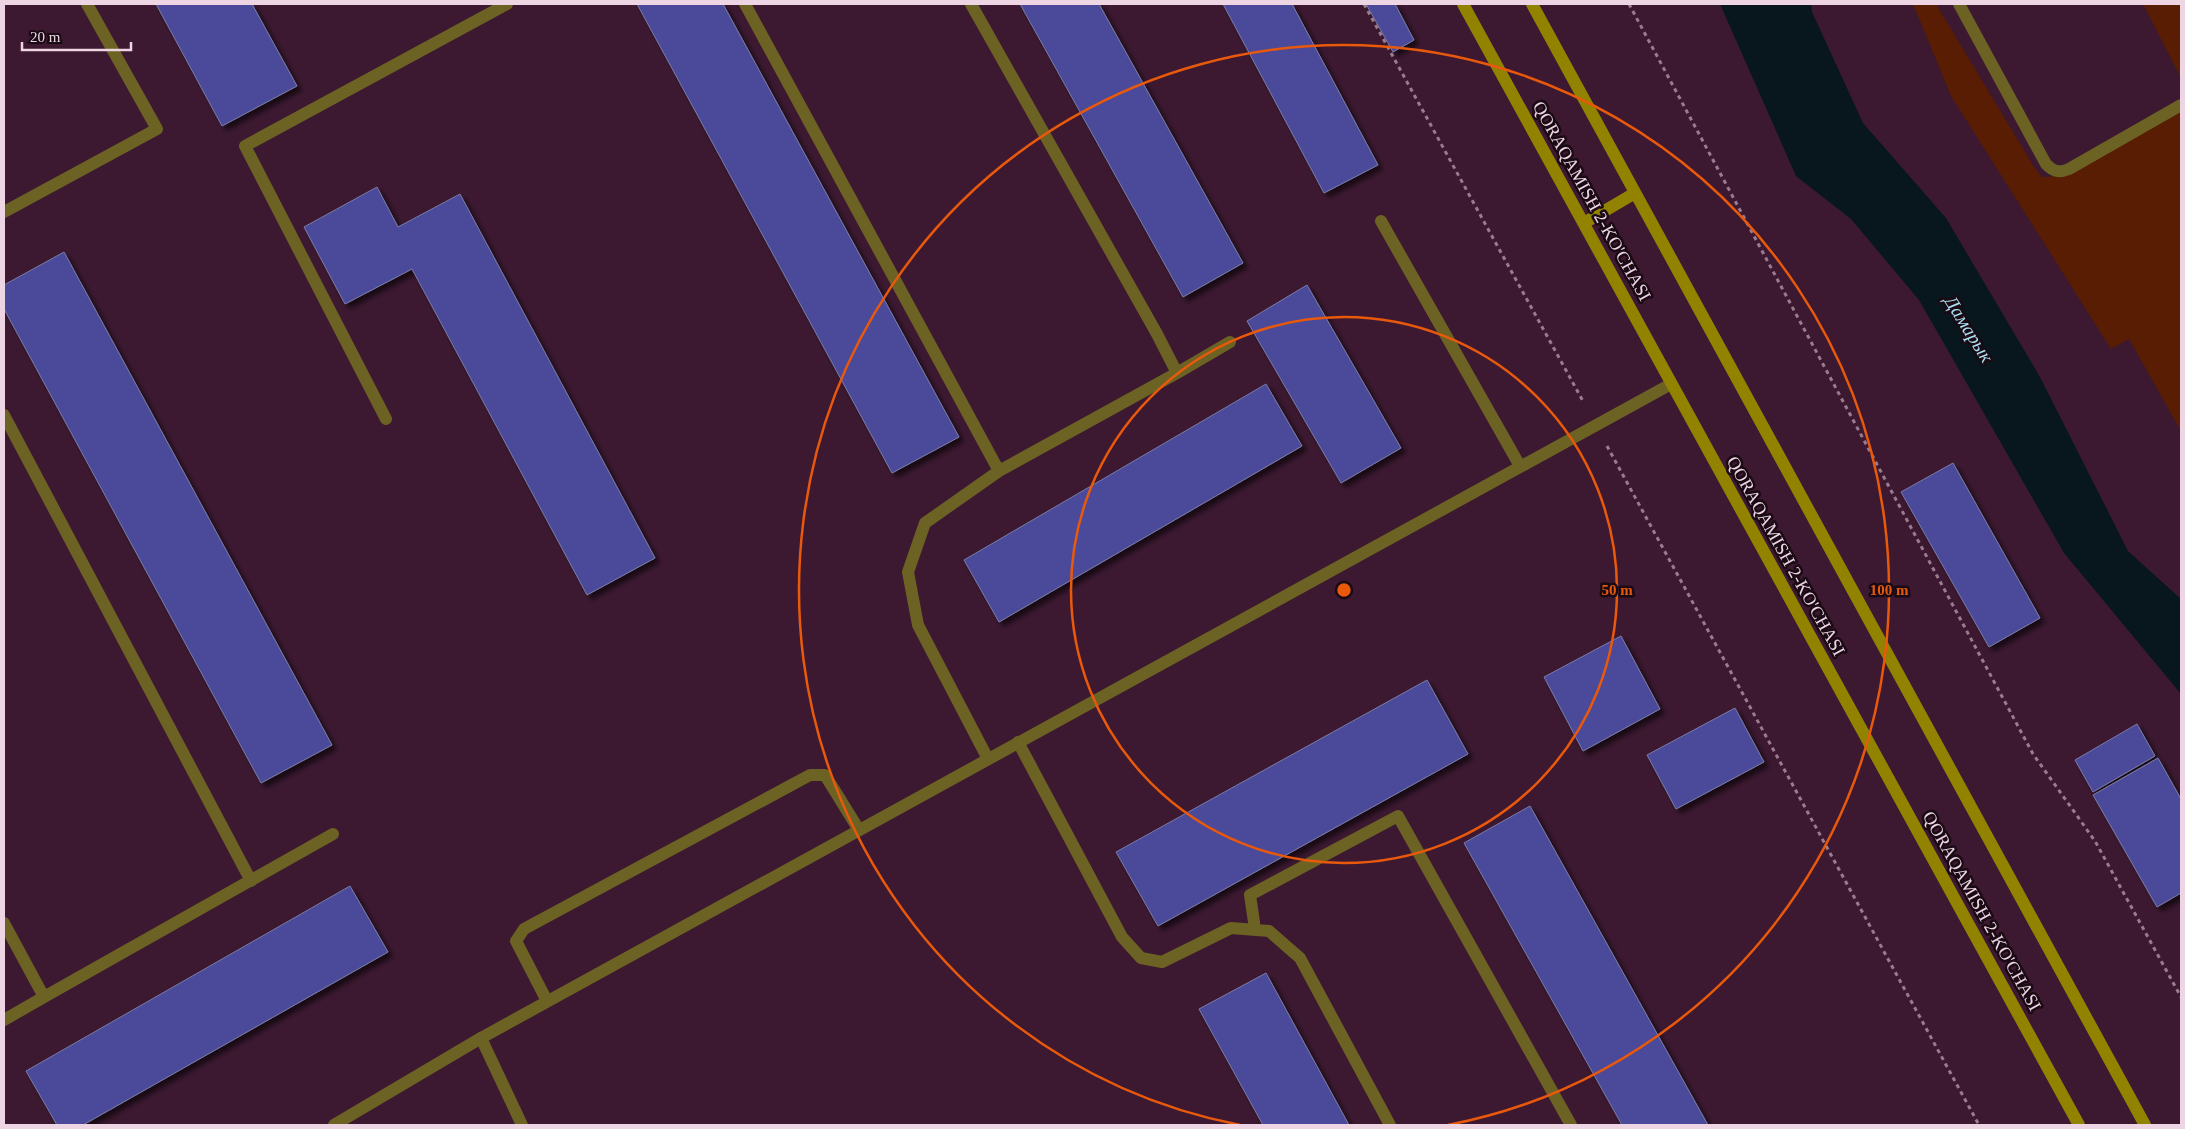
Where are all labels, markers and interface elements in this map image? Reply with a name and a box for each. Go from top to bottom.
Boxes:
scale bar [22,20,131,52]
text: 20 m [30,29,61,45]
street label: QORAQAMISH 2-KO'CHASI [1529,98,1655,304]
water label: Дамарык [1939,290,1998,367]
street label: QORAQAMISH 2-KO'CHASI [1723,453,1849,659]
centre of rings [1335,581,1353,599]
text: 50 m [1601,582,1633,598]
text: 100 m [1870,582,1909,598]
street label: QORAQAMISH 2-KO'CHASI [1919,808,2045,1014]

